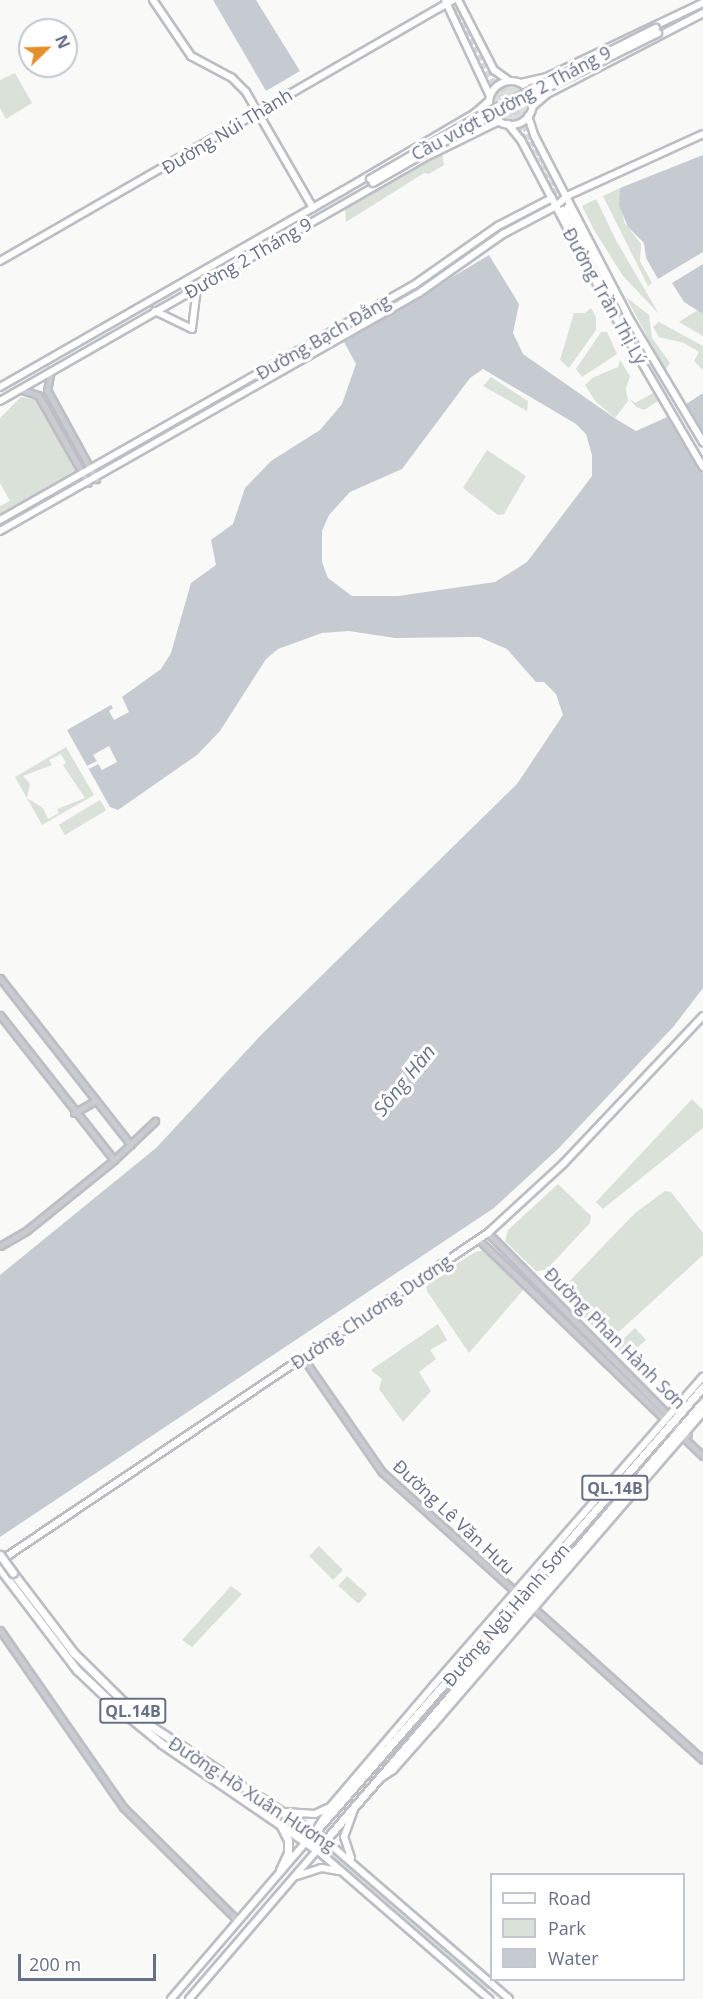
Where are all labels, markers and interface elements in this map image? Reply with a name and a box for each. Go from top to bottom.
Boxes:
north arrow [18,18,78,78]
text: N [50,31,75,52]
street label: Cầu vượt Đường 2 Tháng 9 [407,41,615,165]
street label: Đường Núi Thành [158,84,296,178]
street label: Đường 2 Tháng 9 [181,213,315,303]
street label: Đường Trần Thị Lý [558,224,652,368]
street label: Đường Bạch Đằng [252,290,394,384]
water label: Sông Hàn [368,1039,440,1121]
street label: Đường Chương Dương [287,1250,455,1374]
street label: Đường Phan Hành Sơn [540,1263,690,1413]
street label: Đường Lê Văn Hưu [389,1455,519,1579]
road number: QL.14B [580,1475,650,1501]
street label: Đường Ngũ Hành Sơn [438,1539,574,1691]
road number: QL.14B [98,1698,168,1724]
street label: Đường Hồ Xuân Hương [165,1732,339,1856]
legend [490,1873,685,1981]
text: Road [548,1886,591,1910]
text: Park [548,1916,586,1940]
scale bar [21,1942,159,1980]
text: Water [548,1946,599,1970]
text: 200 m [29,1952,81,1976]

